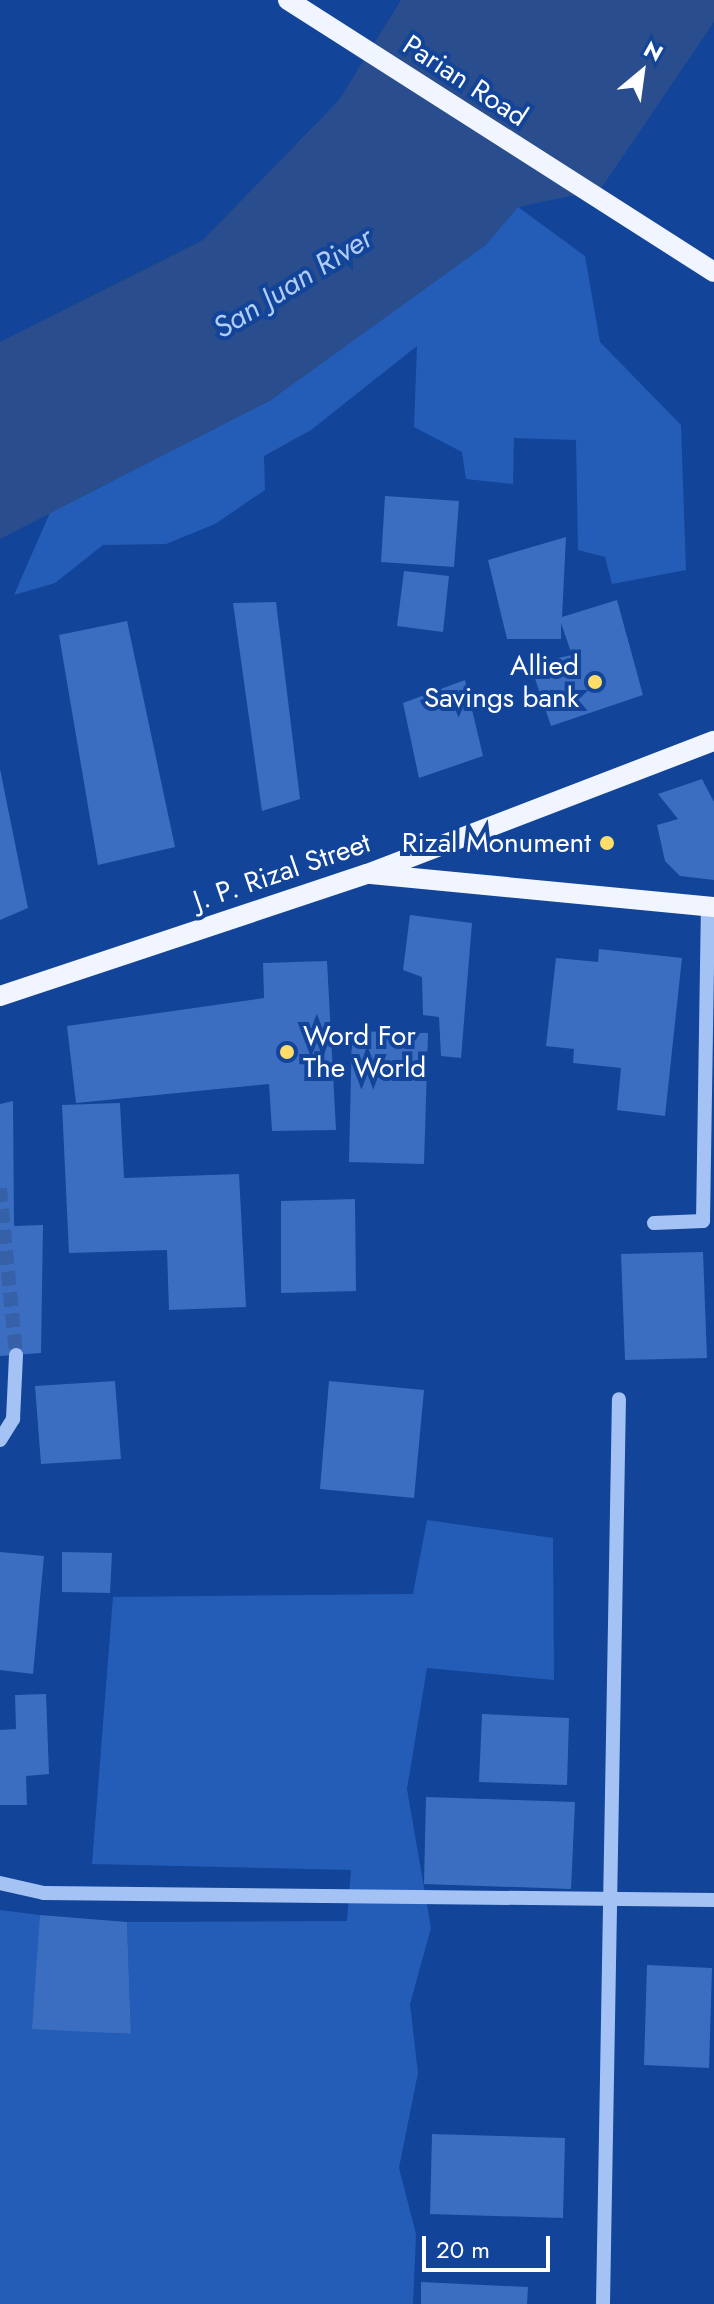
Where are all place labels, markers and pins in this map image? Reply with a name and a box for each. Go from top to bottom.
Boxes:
place label: Allied Savings bank [424,649,579,715]
marker: Allied Savings bank [586,673,604,691]
place label: Rizal Monument [402,826,591,860]
marker: Rizal Monument [598,834,616,852]
place label: Word For The World [303,1019,426,1085]
marker: Word For The World [278,1043,296,1061]

